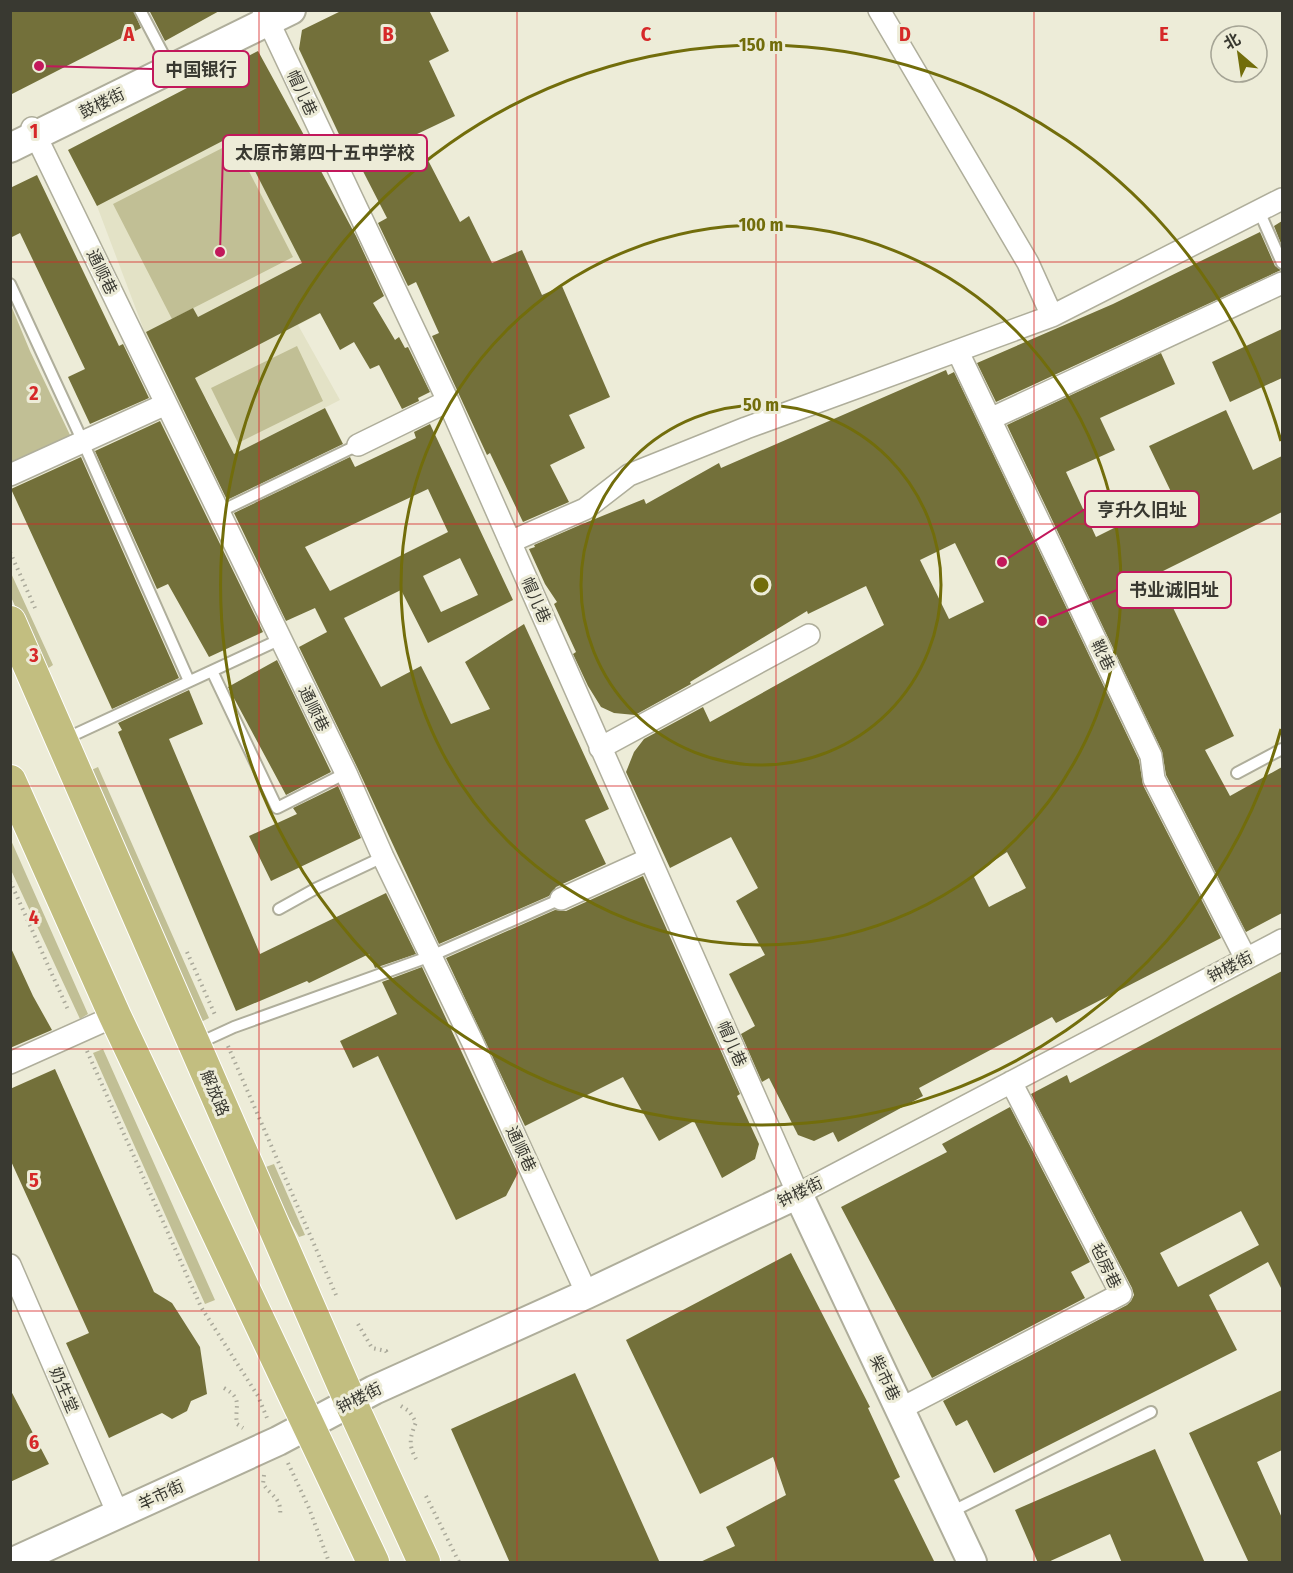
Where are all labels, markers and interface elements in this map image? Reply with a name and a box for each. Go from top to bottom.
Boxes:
text: A [123,22,136,46]
text: B [382,22,394,46]
text: C [641,22,652,46]
text: D [899,22,911,46]
text: E [1159,22,1169,46]
north arrow [1209,24,1269,84]
text: 北 [1220,29,1244,54]
text: 150 m [739,34,783,56]
callout: 中国银行 [153,51,249,87]
text: 中国银行 [165,59,237,81]
street label: 帽儿巷 [283,67,321,119]
street label: 鼓楼街 [76,84,128,122]
text: 1 [30,119,38,143]
callout: 太原市第四十五中学校 [223,135,427,171]
text: 太原市第四十五中学校 [235,142,415,164]
text: 100 m [739,214,783,236]
street label: 通顺巷 [83,246,121,298]
text: 2 [28,381,39,405]
text: 50 m [743,394,779,416]
callout: 亨升久旧址 [1085,491,1199,527]
text: 亨升久旧址 [1097,499,1187,521]
callout: 书业诚旧址 [1117,572,1231,608]
street label: 帽儿巷 [518,574,554,626]
centre of rings [751,575,771,595]
text: 书业诚旧址 [1129,579,1219,601]
street label: 靴巷 [1087,636,1119,674]
text: 3 [28,643,39,667]
street label: 通顺巷 [295,683,333,735]
text: 4 [29,905,39,929]
street label: 钟楼街 [1204,948,1256,986]
street label: 帽儿巷 [714,1018,750,1070]
street label: 解放路 [197,1067,233,1119]
street label: 通顺巷 [502,1123,540,1175]
text: 5 [29,1168,39,1192]
street label: 钟楼街 [774,1173,826,1211]
street label: 毡房巷 [1087,1240,1125,1292]
street label: 柴市巷 [866,1352,904,1404]
street label: 奶生堂 [46,1364,82,1416]
street label: 钟楼街 [333,1379,385,1417]
text: 6 [29,1430,39,1454]
street label: 羊市街 [135,1476,187,1514]

